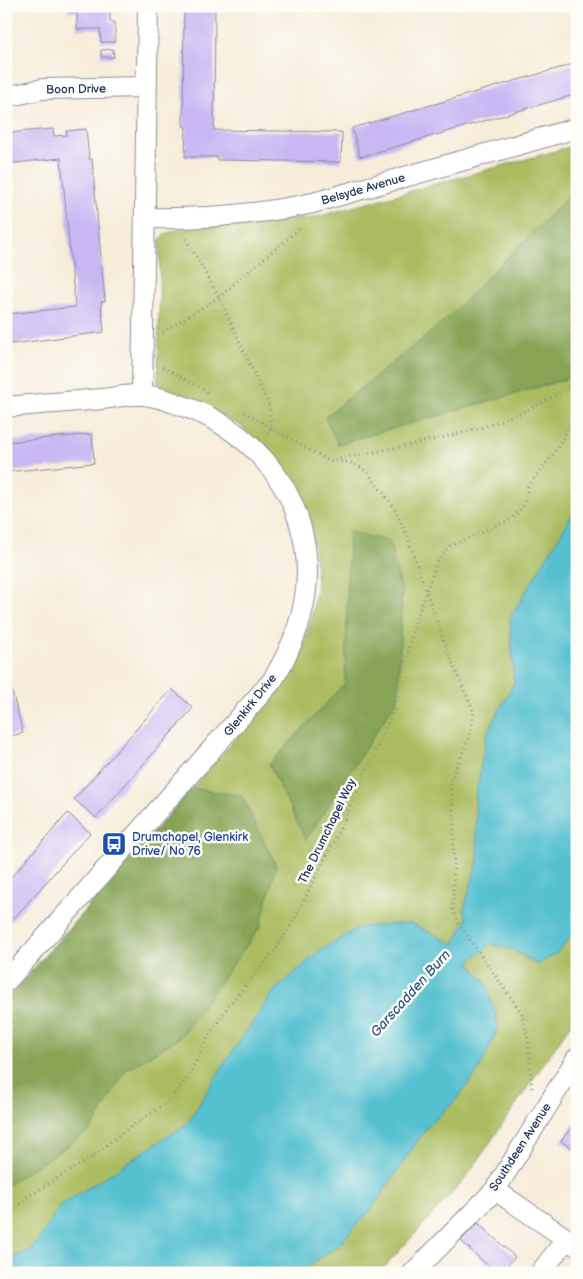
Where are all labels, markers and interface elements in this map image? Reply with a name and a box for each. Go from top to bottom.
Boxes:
street label: Boon Drive [46,81,106,98]
street label: Belsyde Avenue [319,170,407,209]
street label: Glenkirk Drive [221,671,280,740]
street label: The Drumchapel Way [295,776,360,886]
place label: Drumchapel, Glenkirk Drive/ No 76 [132,830,248,859]
bus stop icon: Drumchapel, Glenkirk Drive/ No 76 [101,831,127,857]
water label: Garscadden Burn [367,946,454,1040]
street label: Southdeen Avenue [486,1100,555,1194]

